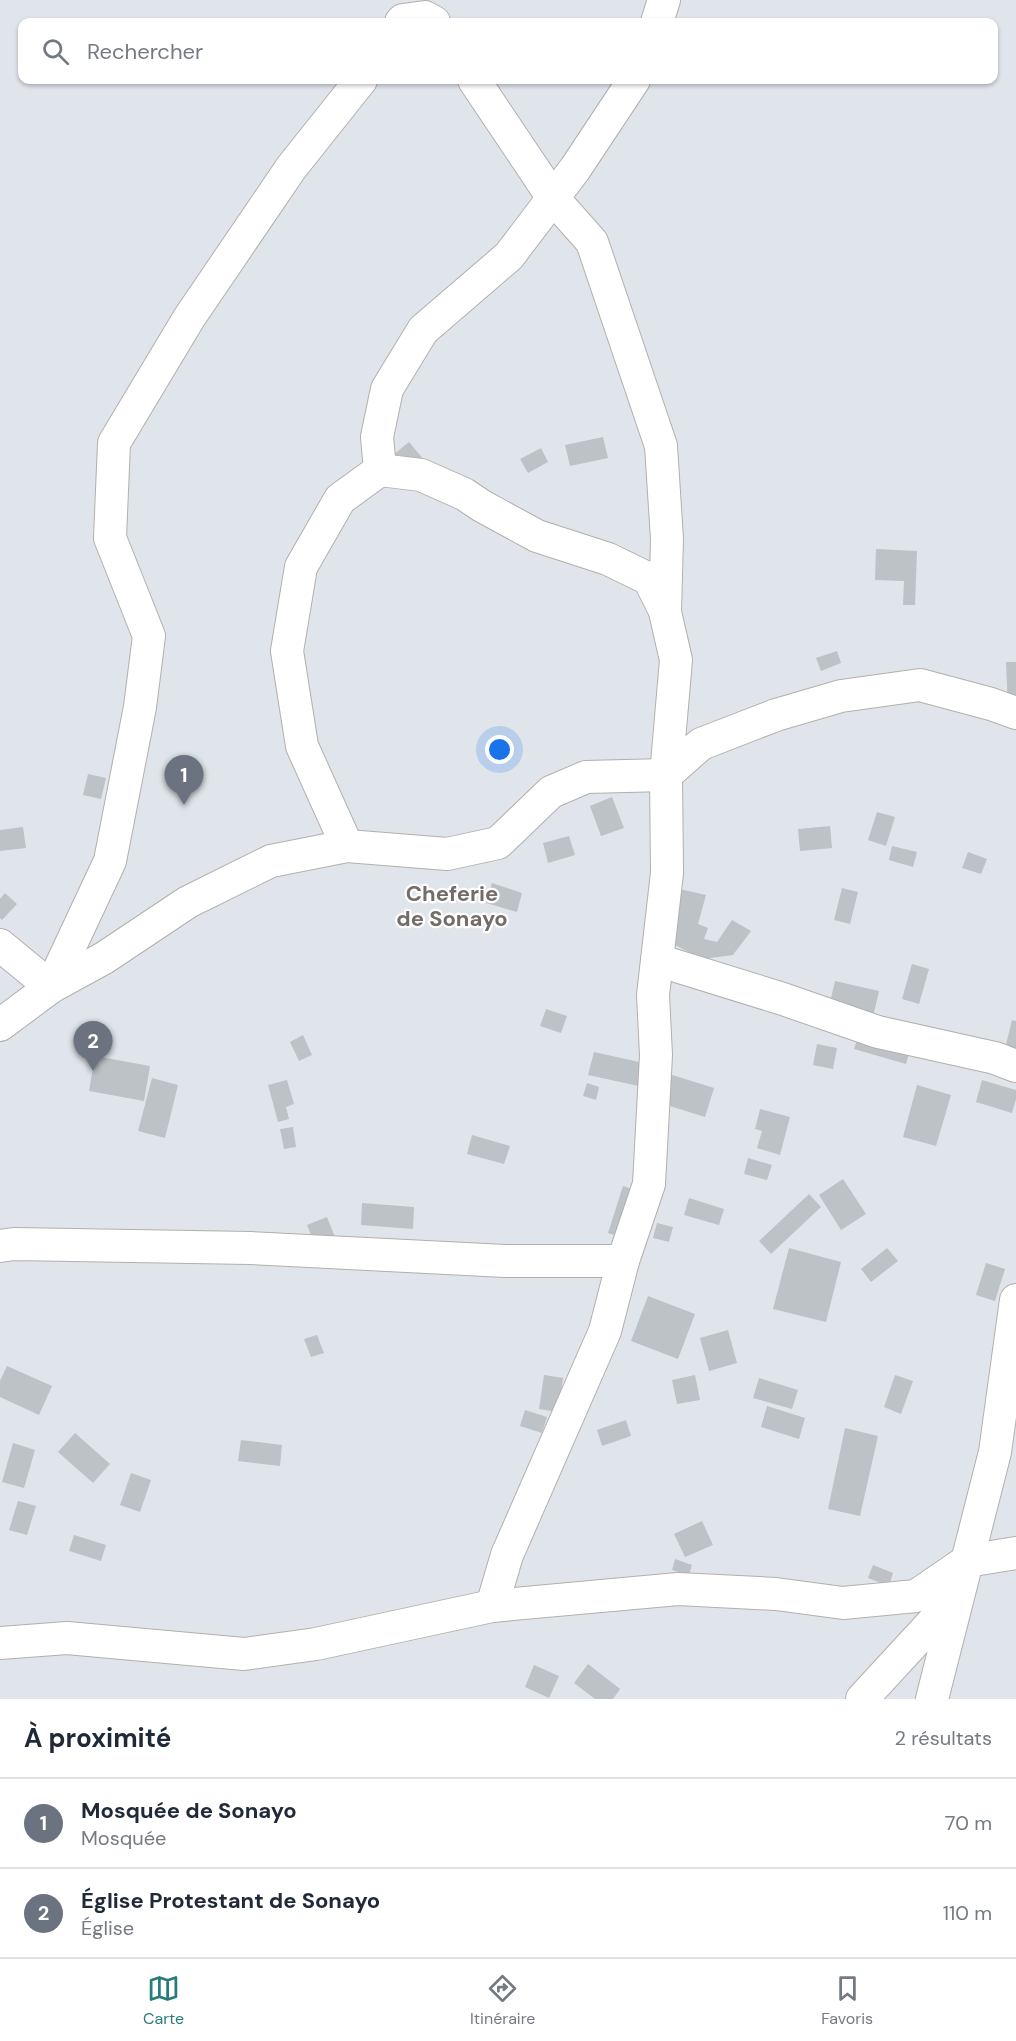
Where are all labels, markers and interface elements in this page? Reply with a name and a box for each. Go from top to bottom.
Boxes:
search box [18,18,998,84]
icon: search [39,35,72,68]
text: Rechercher [87,37,203,66]
your location [485,735,514,764]
pin: 1 [164,756,204,805]
district label: Cheferie de Sonayo [396,879,508,933]
pin: 2 [74,1022,112,1071]
text: À proximité [24,1721,171,1755]
text: 2 résultats [895,1725,992,1751]
text: Mosquée de Sonayo [81,1796,297,1825]
text: 1 [40,1810,47,1836]
text: 70 m [945,1810,992,1836]
text: Mosquée [81,1825,166,1851]
text: Église Protestant de Sonayo [81,1886,380,1915]
text: 2 [38,1900,49,1926]
text: 110 m [943,1900,992,1926]
text: Église [81,1915,134,1941]
tab: Carte [143,1972,184,2029]
tab: Itinéraire [470,1972,535,2029]
tab: Favoris [821,1972,873,2029]

